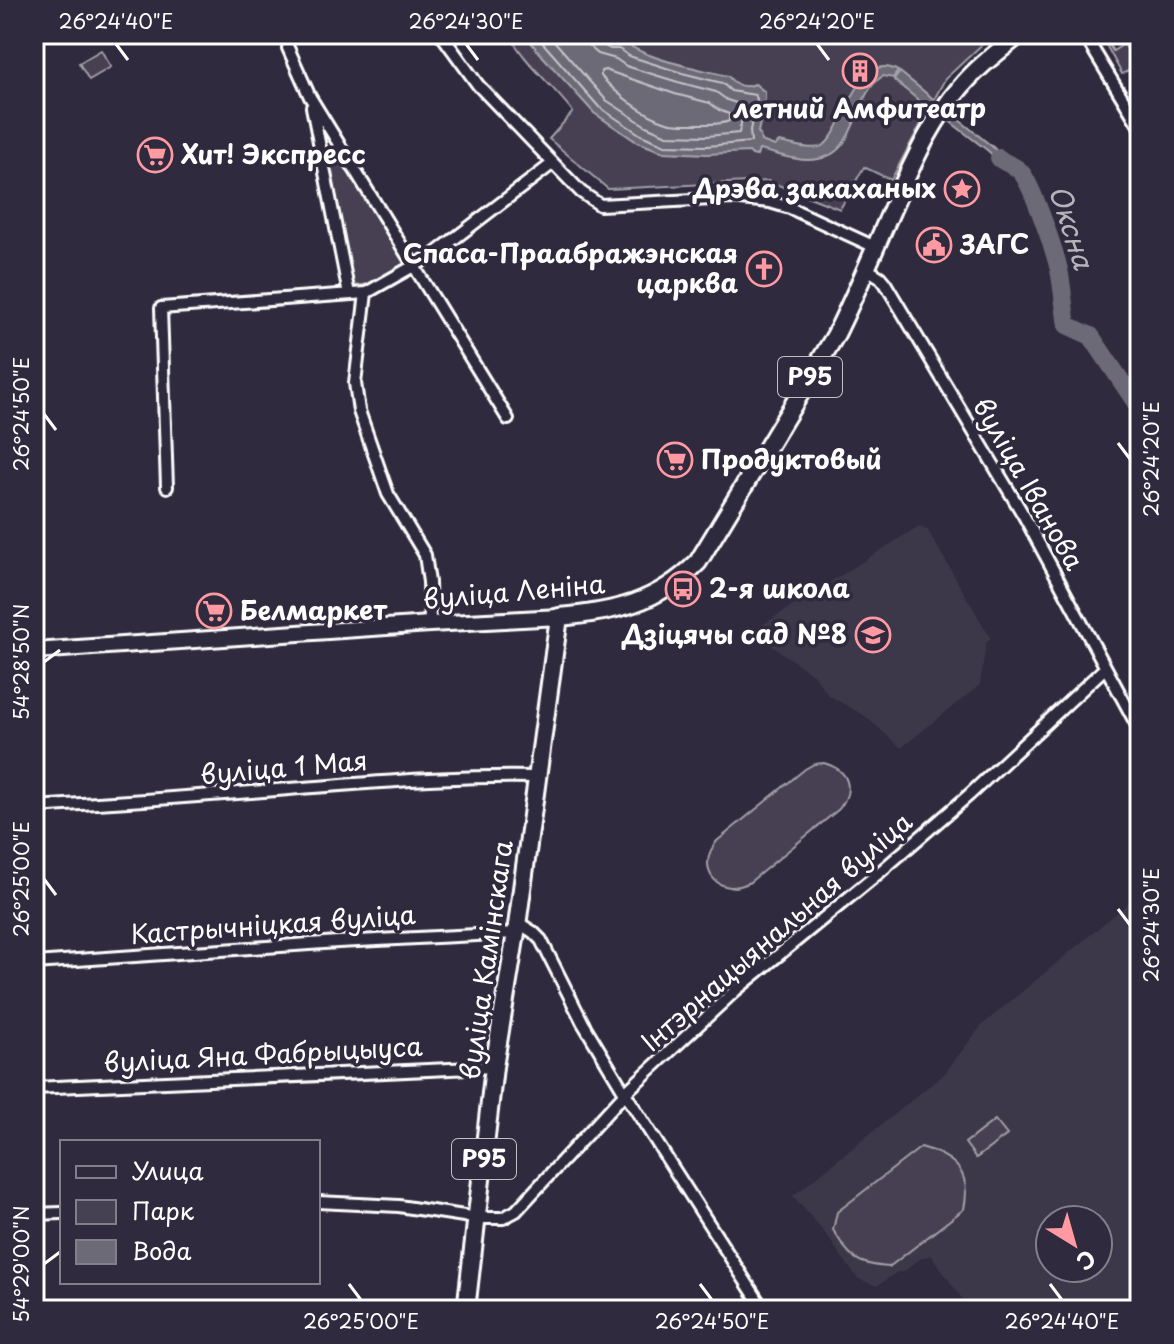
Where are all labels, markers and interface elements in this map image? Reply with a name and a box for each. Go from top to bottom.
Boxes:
text: 26°24'40"E [59,6,173,36]
text: 26°24'30"E [408,6,524,36]
text: 26°24'20"E [759,6,875,36]
building icon: летний Амфитеатр [841,52,879,90]
place label: летний Амфитеатр [733,88,986,127]
place label: Хит! Экспресс [180,134,366,173]
supermarket icon: Хит! Экспресс [136,136,174,174]
place label: Дрэва закаханых [692,168,936,207]
place icon: Дрэва закаханых [943,170,981,208]
water label: Оксна [1039,179,1106,275]
place label: ЗАГС [959,224,1029,263]
public building icon: ЗАГС [915,226,953,264]
place label: Спаса-Праабражэнская царква [403,233,738,302]
church icon: Спаса-Праабражэнская царква [745,250,783,288]
text: 26°24'50"E [6,357,36,471]
road number: Р95 [778,357,842,397]
street label: вуліца Іванова [964,390,1095,577]
text: 26°24'20"E [1136,401,1166,517]
place label: Продуктовый [701,439,882,478]
supermarket icon: Продуктовый [656,441,694,479]
street label: вуліца Леніна [421,563,607,618]
place label: 2-я школа [709,568,850,607]
bus stop icon: 2-я школа [664,570,702,608]
place label: Белмаркет [240,590,387,629]
supermarket icon: Белмаркет [195,592,233,630]
text: 54°28'50"N [6,604,36,720]
place label: Дзіцячы сад №8 [621,614,847,653]
school or university icon: Дзіцячы сад №8 [854,616,892,654]
street label: вуліца 1 Мая [199,740,369,793]
street label: Інтэрнацыянальная вуліца [632,802,920,1060]
text: 26°25'00"E [6,821,36,937]
street label: вуліца Камінскага [449,837,522,1082]
text: 26°24'30"E [1136,867,1166,983]
street label: Кастрычніцкая вуліца [129,894,417,953]
street label: вуліца Яна Фабрыцыуса [103,1026,424,1081]
road number: Р95 [452,1139,516,1179]
legend [60,1140,320,1284]
text: Улица [132,1152,204,1188]
text: Парк [132,1192,195,1228]
north arrow [1034,1204,1114,1284]
text: 54°29'00"N [6,1205,36,1323]
text: Вода [132,1232,191,1268]
text: С [1070,1243,1103,1279]
text: 26°25'00"E [303,1306,419,1336]
text: 26°24'50"E [655,1306,769,1336]
text: 26°24'40"E [1005,1306,1119,1336]

